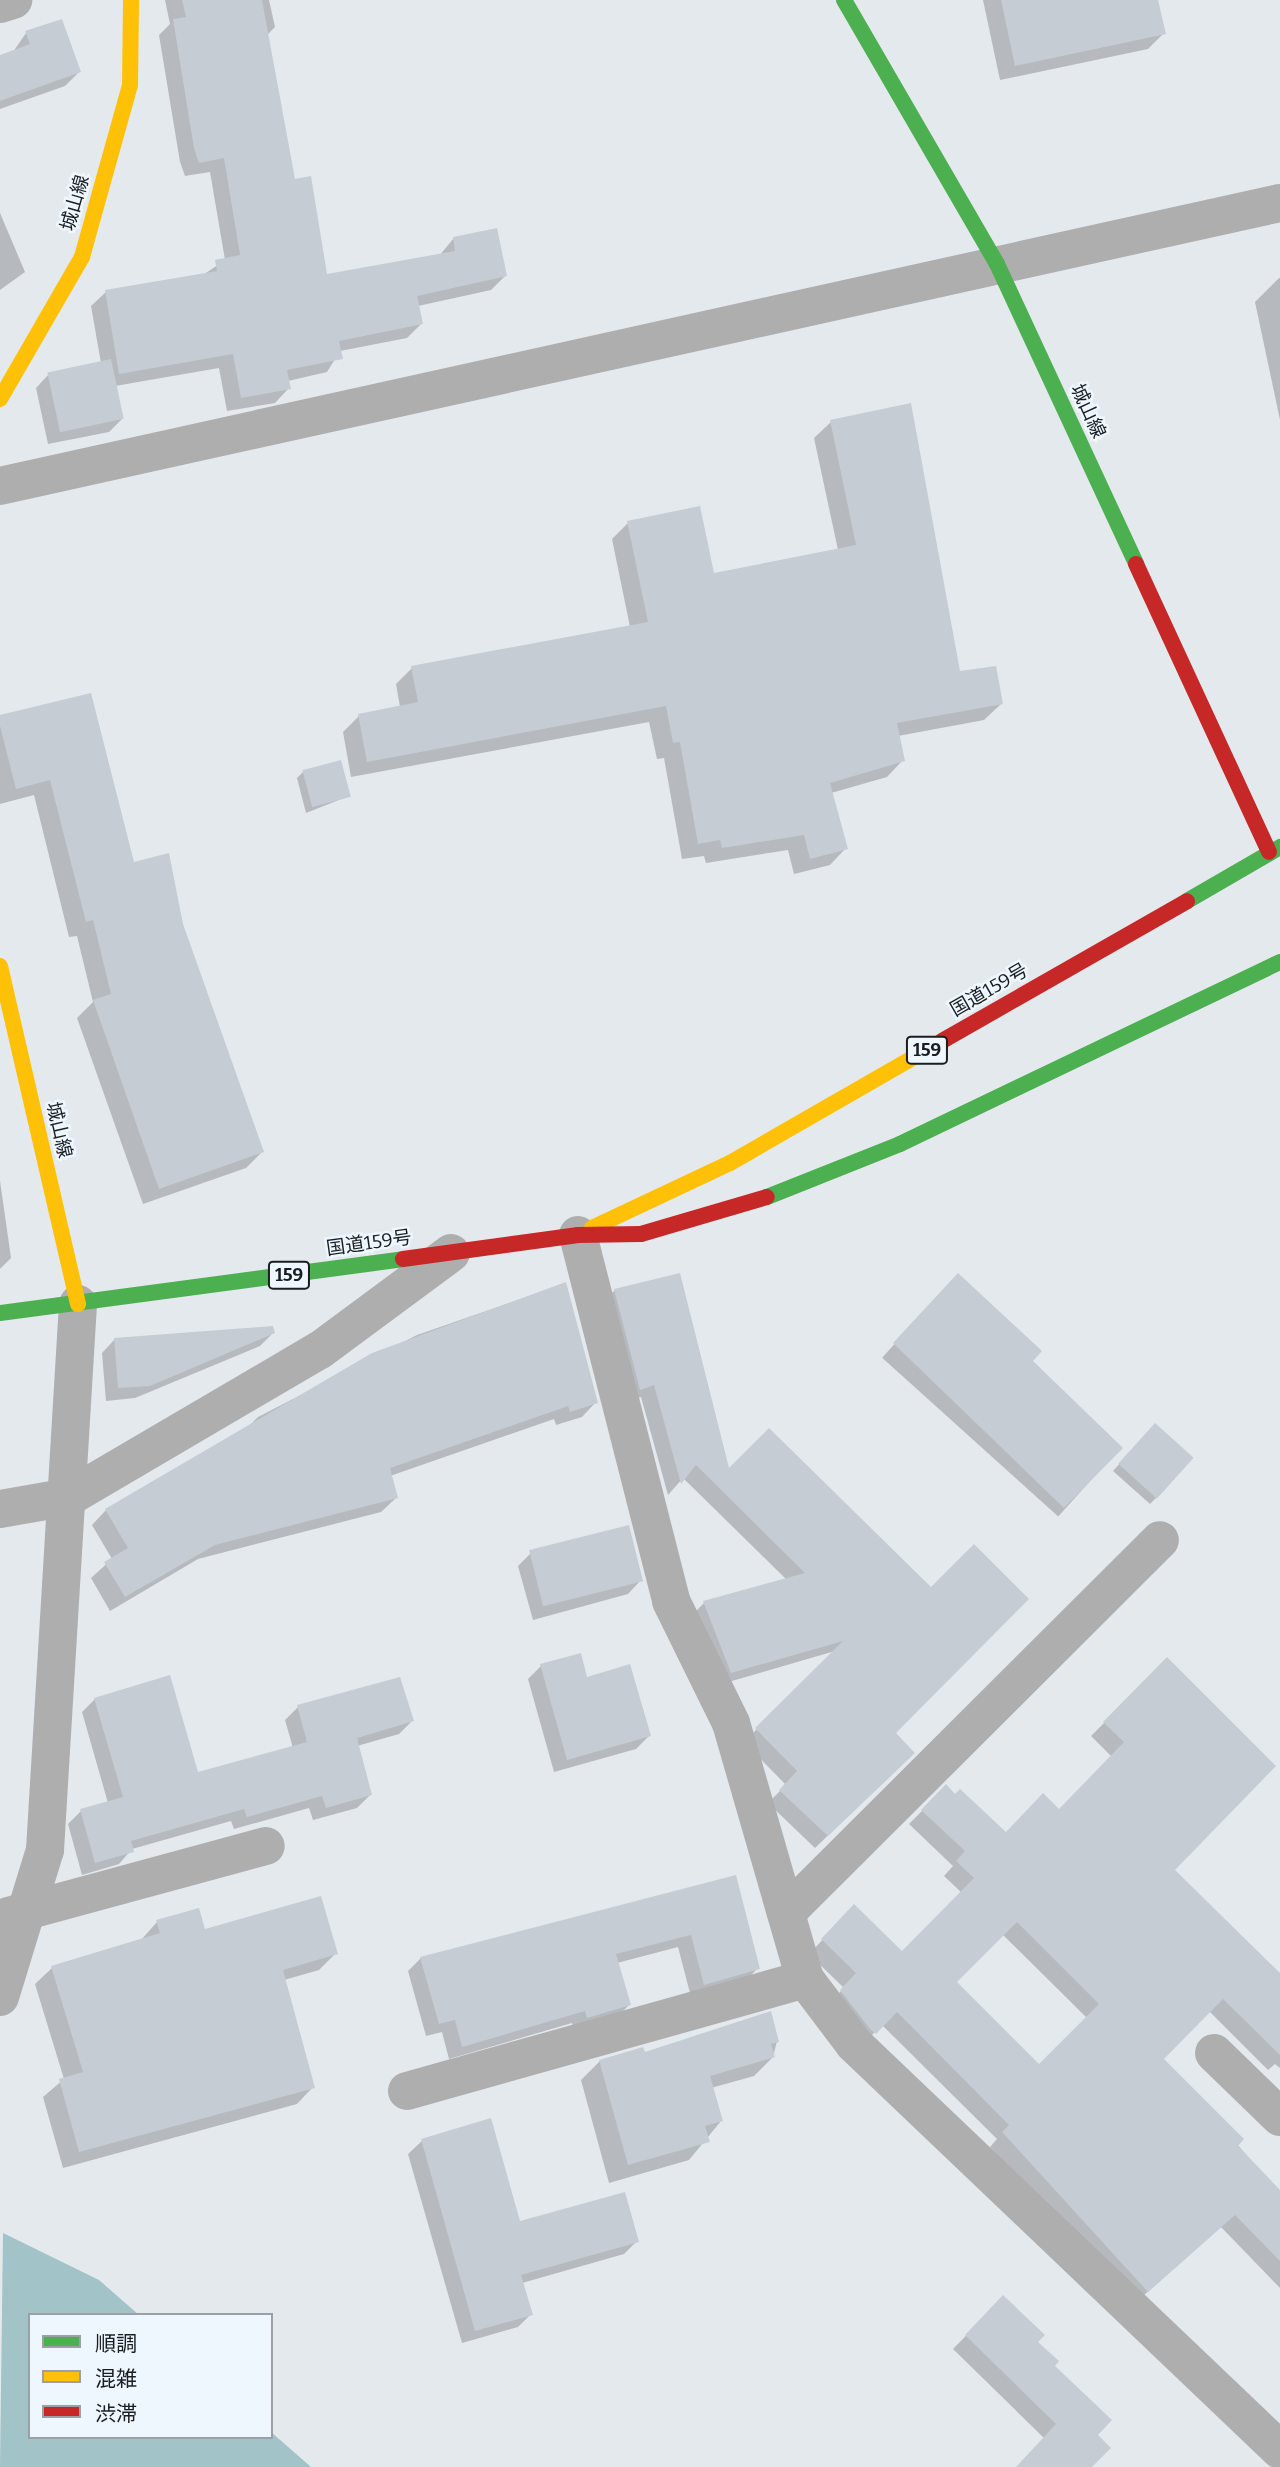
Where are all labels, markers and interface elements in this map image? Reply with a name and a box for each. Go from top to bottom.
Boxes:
street label: 城山線 [56,172,94,234]
street label: 城山線 [1066,380,1110,442]
street label: 国道159号 [946,959,1032,1021]
road number: 159 [904,1036,950,1064]
street label: 城山線 [41,1100,77,1160]
street label: 国道159号 [325,1226,413,1260]
road number: 159 [266,1260,312,1290]
legend [28,2313,273,2439]
text: 順調 [95,2331,137,2357]
text: 混雑 [95,2366,137,2392]
text: 渋滞 [95,2401,137,2427]

